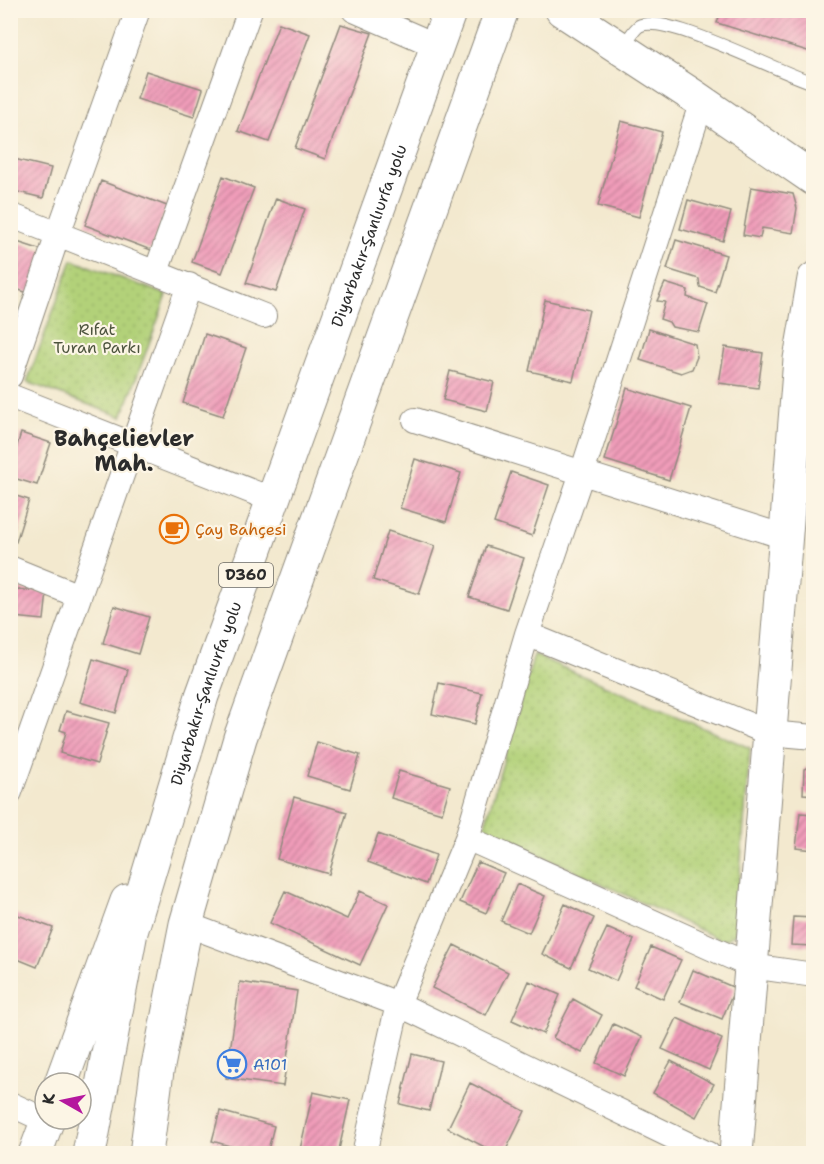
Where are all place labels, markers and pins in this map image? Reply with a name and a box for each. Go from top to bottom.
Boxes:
cafe icon: Çay Bahçesi [158,513,190,545]
place label: Çay Bahçesi [195,519,287,540]
supermarket icon: A101 [216,1048,248,1080]
place label: A101 [253,1054,287,1075]

